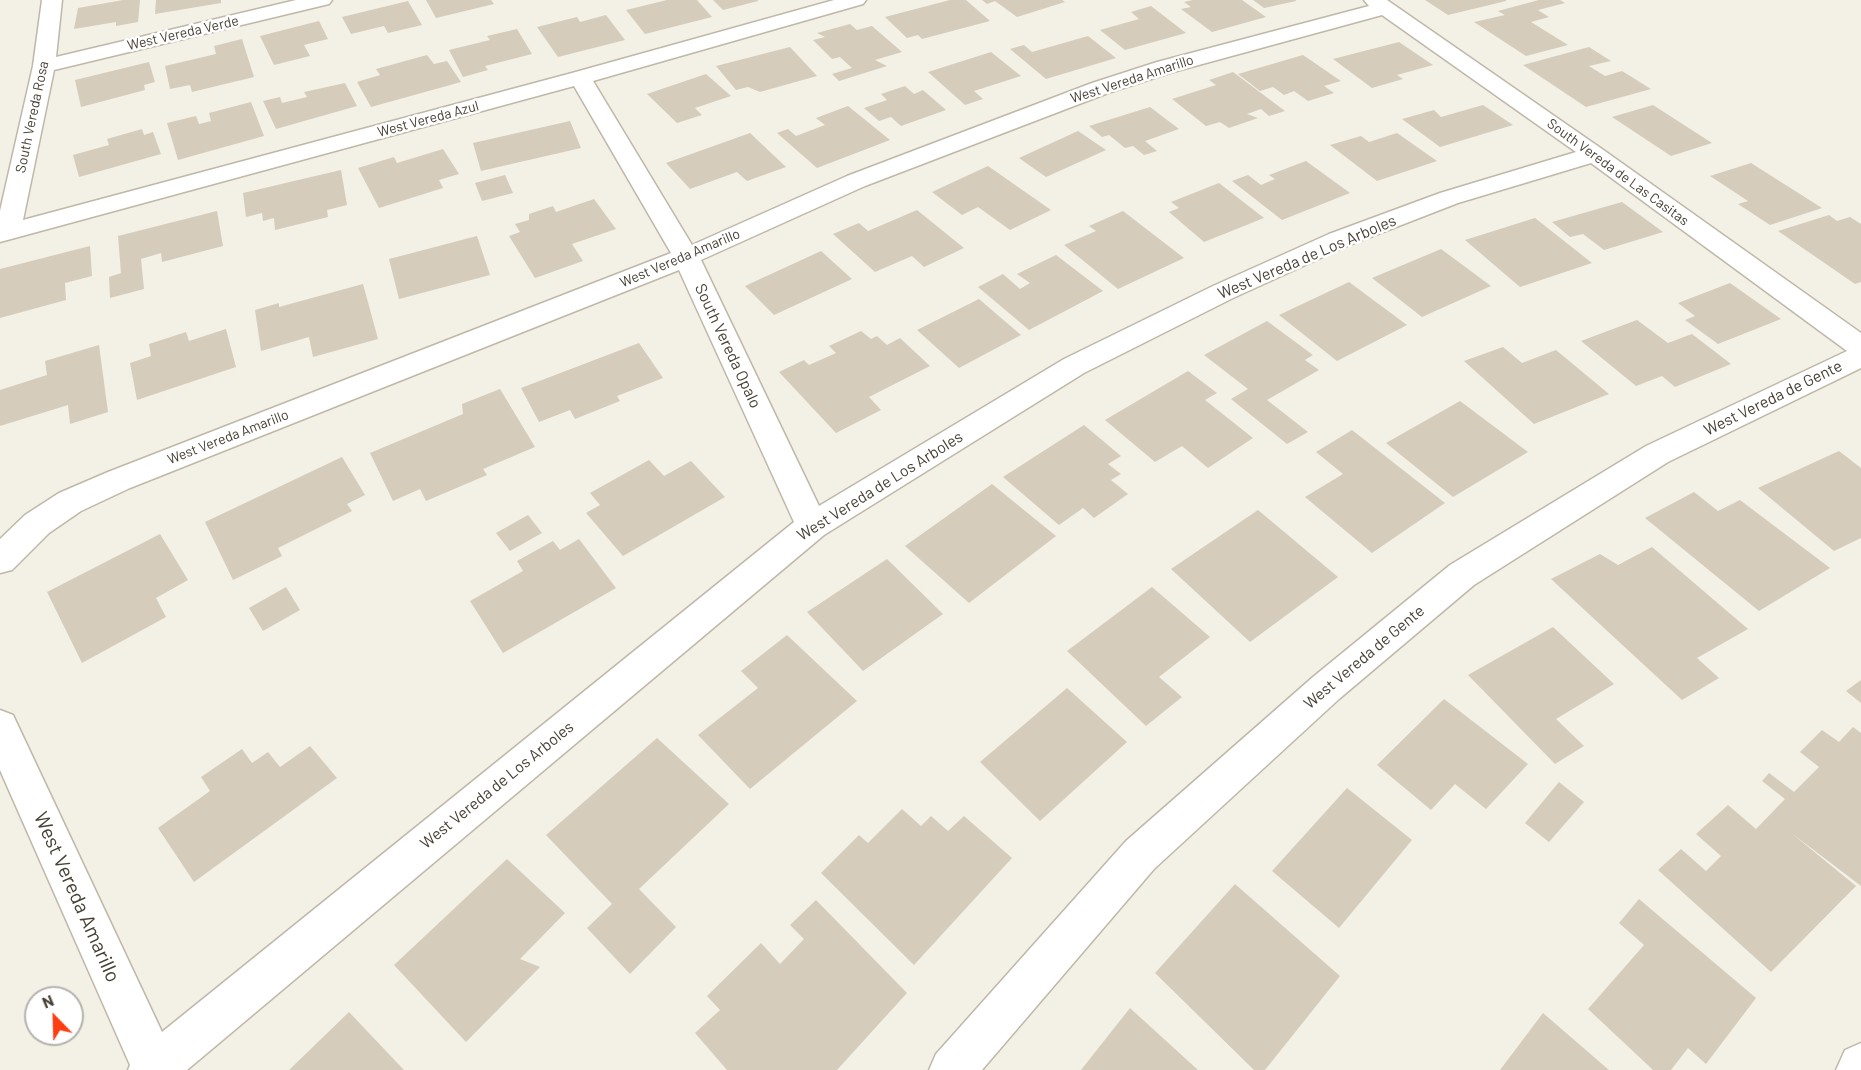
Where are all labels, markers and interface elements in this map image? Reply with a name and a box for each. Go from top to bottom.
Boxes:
street label: West Vereda Verde [126,12,240,54]
street label: West Vereda Amarillo [1068,51,1196,107]
street label: South Vereda Rosa [12,60,52,174]
street label: West Vereda Azul [376,97,480,141]
street label: South Vereda de Las Casitas [1544,115,1692,229]
street label: West Vereda de Los Arboles [1215,211,1399,303]
street label: West Vereda Amarillo [618,225,742,291]
street label: South Vereda Opalo [691,281,765,411]
street label: West Vereda de Gente [1701,356,1845,440]
street label: West Vereda Amarillo [165,406,291,468]
street label: West Vereda de Los Arboles [794,427,966,545]
street label: West Vereda de Gente [1300,601,1428,713]
street label: West Vereda de Los Arboles [416,717,578,853]
street label: West Vereda Amarillo [29,808,125,986]
north arrow [24,986,84,1046]
text: N [39,990,56,1012]

